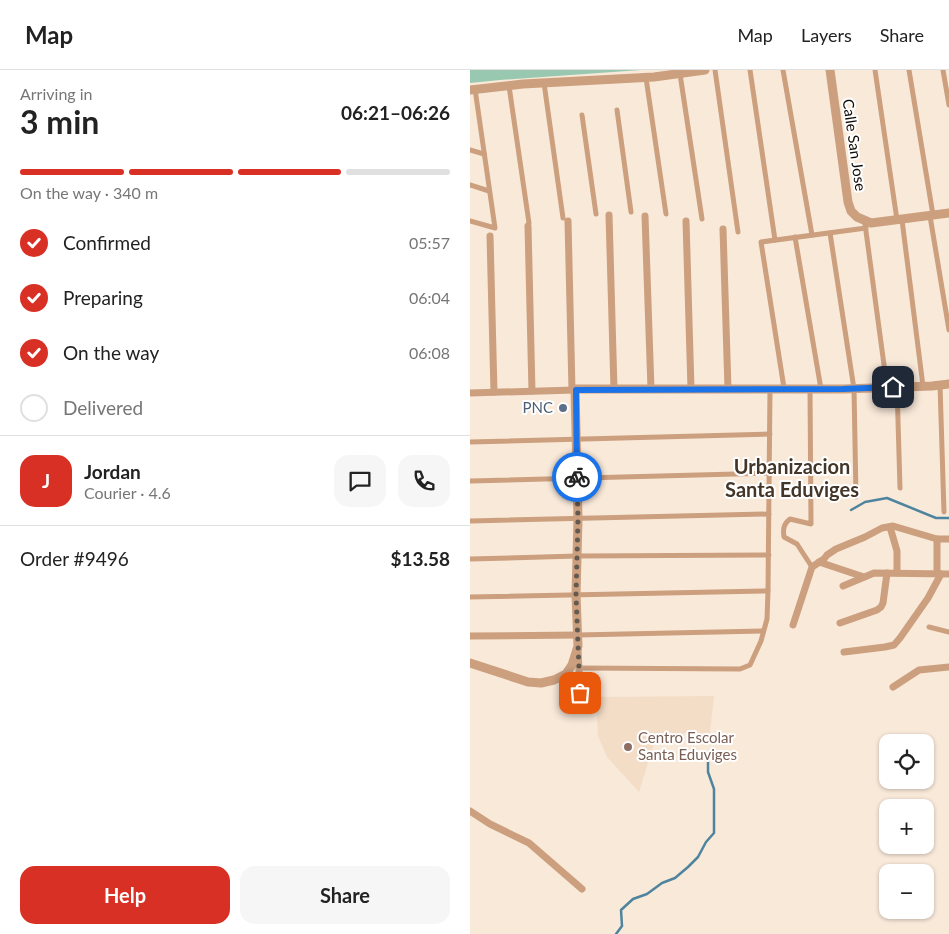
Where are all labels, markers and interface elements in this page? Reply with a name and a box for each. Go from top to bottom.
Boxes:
text: Map [25,20,73,49]
text: Map [737,24,773,46]
text: Layers [801,24,852,46]
text: Share [880,24,924,46]
text: Arriving in [20,84,93,103]
street label: Calle San Jose [840,98,870,192]
text: 06:21–06:26 [341,101,450,124]
text: 3 min [20,102,99,141]
text: On the way · 340 m [20,183,158,202]
icon: check [20,229,48,257]
text: Confirmed [63,231,151,254]
text: 05:57 [409,233,450,252]
icon: check [20,284,48,312]
text: Preparing [63,286,143,309]
text: 06:04 [409,288,450,307]
icon: check [20,339,48,367]
text: On the way [63,341,159,364]
text: 06:08 [409,343,450,362]
pin [872,366,914,408]
icon: home [879,373,907,401]
text: Delivered [63,396,143,419]
place label: PNC [523,398,553,416]
marker: PNC [557,402,569,414]
courier [552,452,602,502]
district label: Urbanizacion Santa Eduviges [725,454,859,501]
button: chat [334,455,386,507]
button: phone [398,455,450,507]
text: Jordan [84,460,141,483]
icon: bike [563,463,591,491]
text: J [42,469,50,492]
text: Courier · 4.6 [84,483,171,502]
text: Order #9496 [20,547,129,570]
text: $13.58 [390,547,450,570]
pin [559,672,601,714]
icon: bag [566,679,594,707]
place label: Centro Escolar Santa Eduviges [638,728,737,763]
map controls [879,734,934,919]
button: locate [879,734,934,789]
marker: Centro Escolar Santa Eduviges [622,741,634,753]
button: + [879,799,934,854]
button: − [879,864,934,919]
button: Help [20,866,230,924]
button: Share [240,866,450,924]

